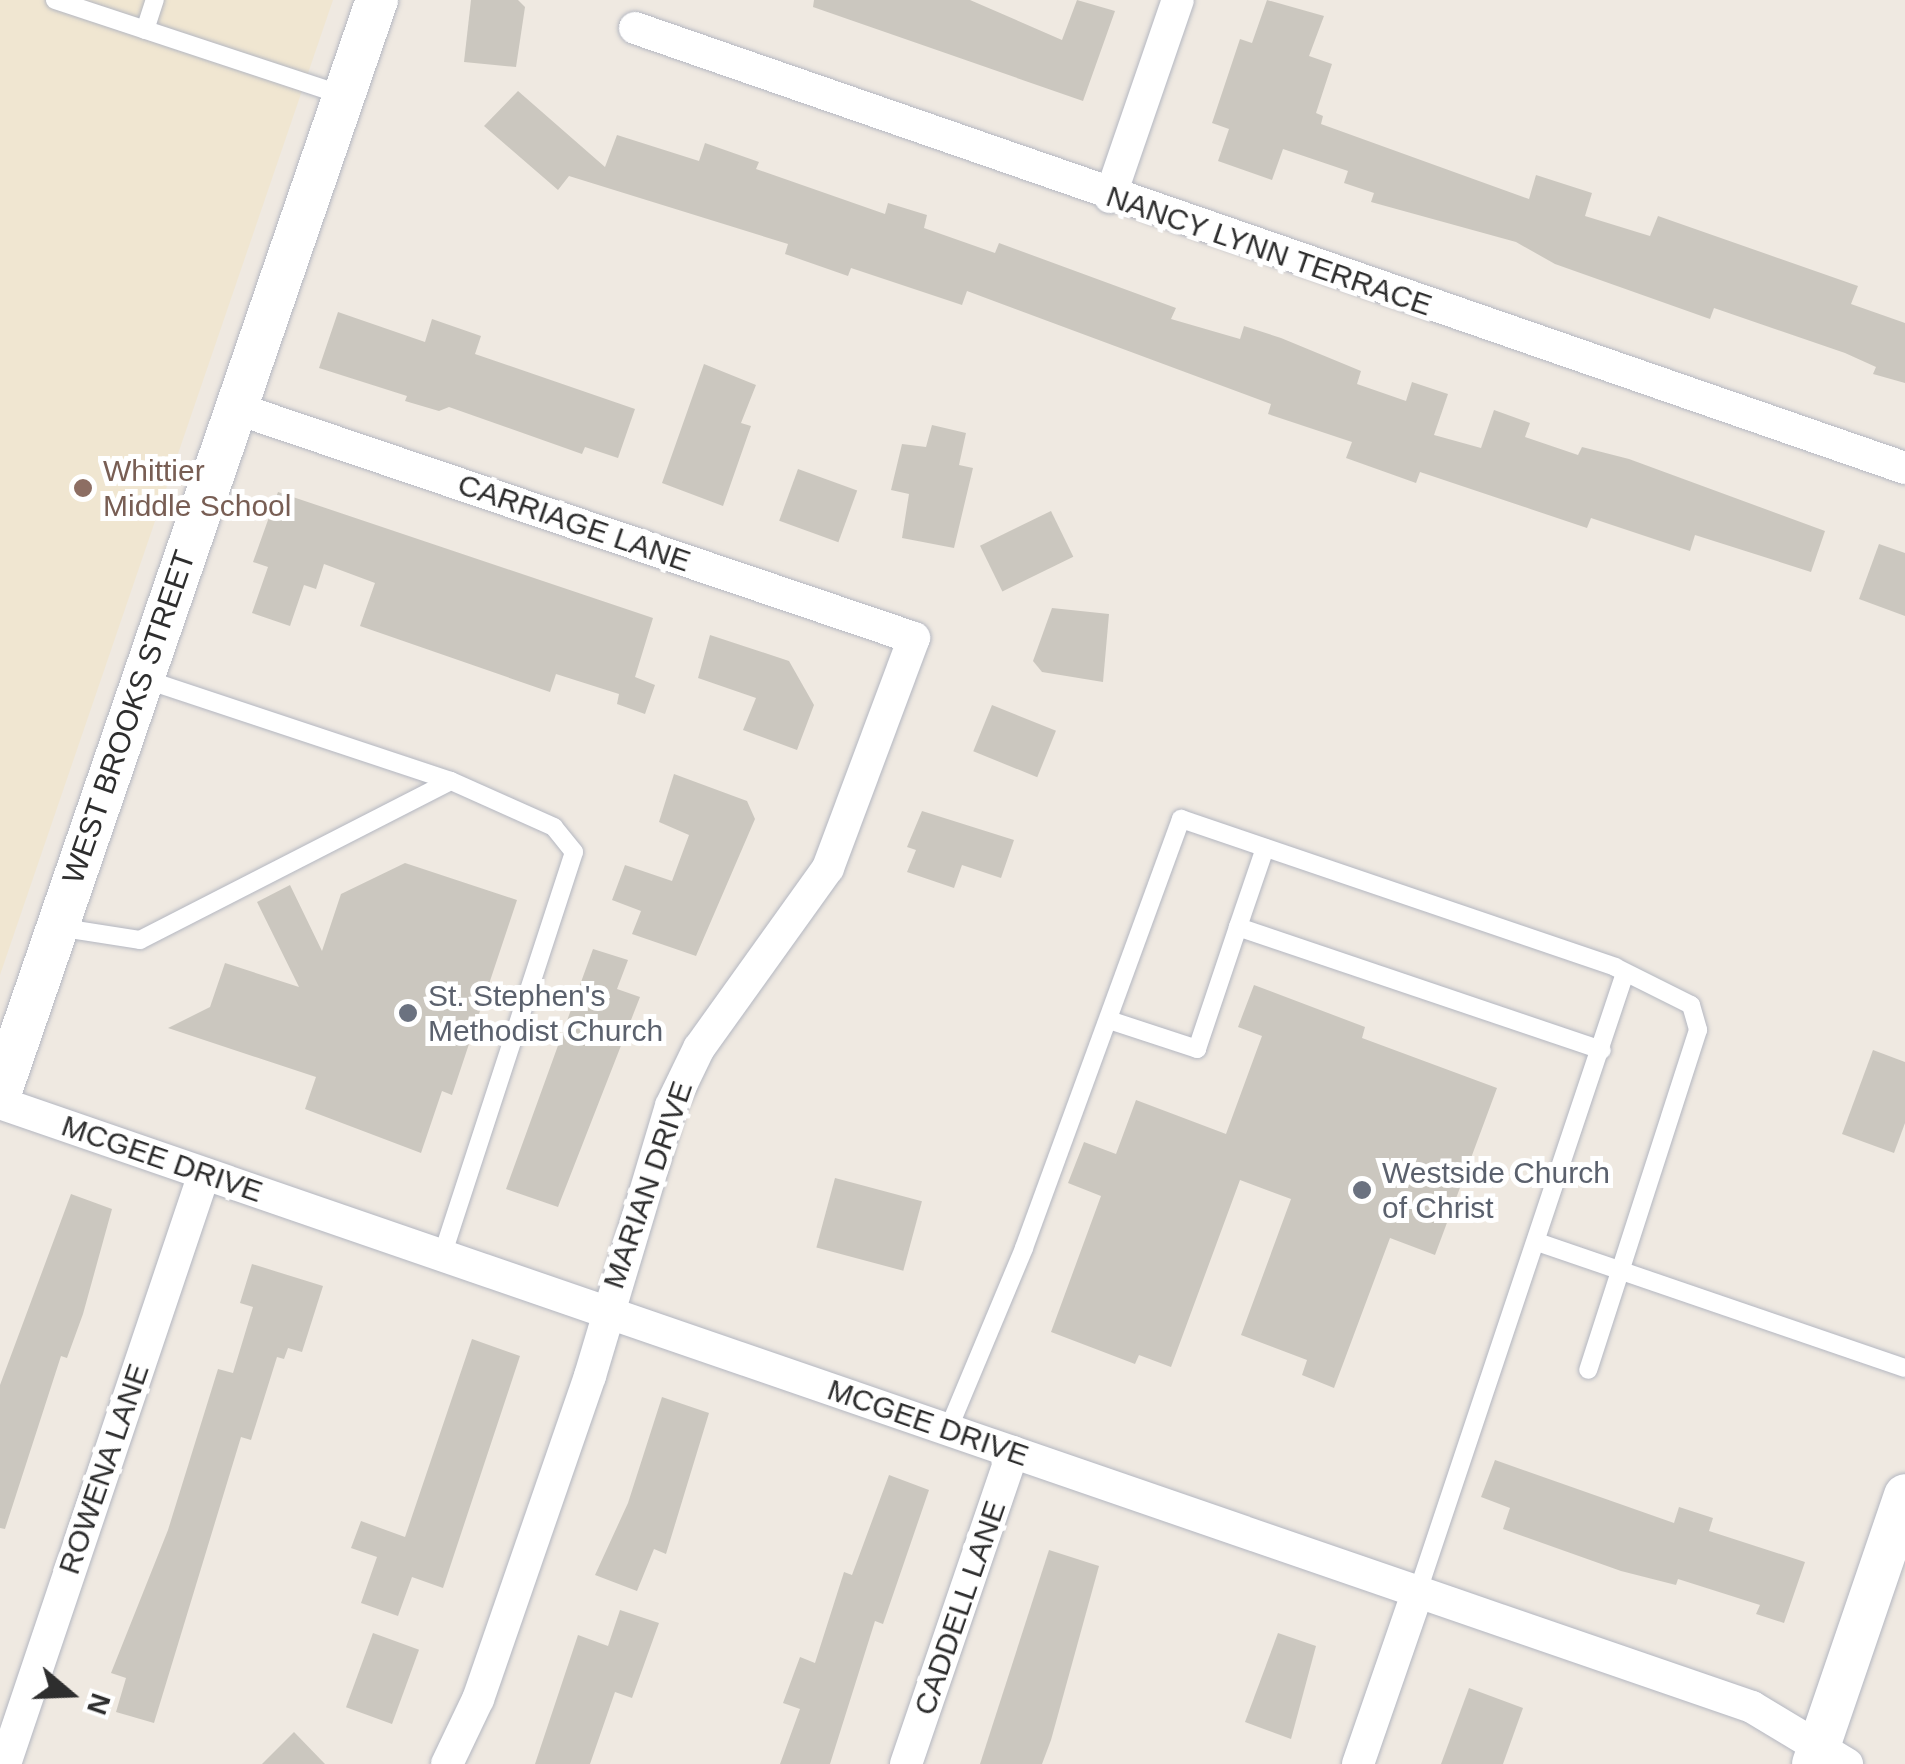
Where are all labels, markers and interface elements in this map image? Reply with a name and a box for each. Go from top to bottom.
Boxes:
street label: NANCY LYNN TERRACE [1101,178,1437,324]
place label: Whittier Middle School [103,453,291,524]
street label: CARRIAGE LANE [453,466,695,580]
marker: Whittier Middle School [72,477,94,499]
street label: WEST BROOKS STREET [55,546,203,888]
place label: St. Stephen's Methodist Church [428,978,663,1048]
marker: St. Stephen's Methodist Church [397,1002,419,1024]
street label: MARIAN DRIVE [596,1077,700,1293]
street label: MCGEE DRIVE [57,1108,267,1210]
place label: Westside Church of Christ [1382,1155,1610,1226]
marker: Westside Church of Christ [1351,1179,1373,1201]
street label: ROWENA LANE [51,1358,157,1580]
street label: MCGEE DRIVE [823,1372,1033,1474]
street label: CADDELL LANE [906,1496,1014,1720]
north arrow [20,1644,120,1744]
text: N [81,1689,117,1719]

